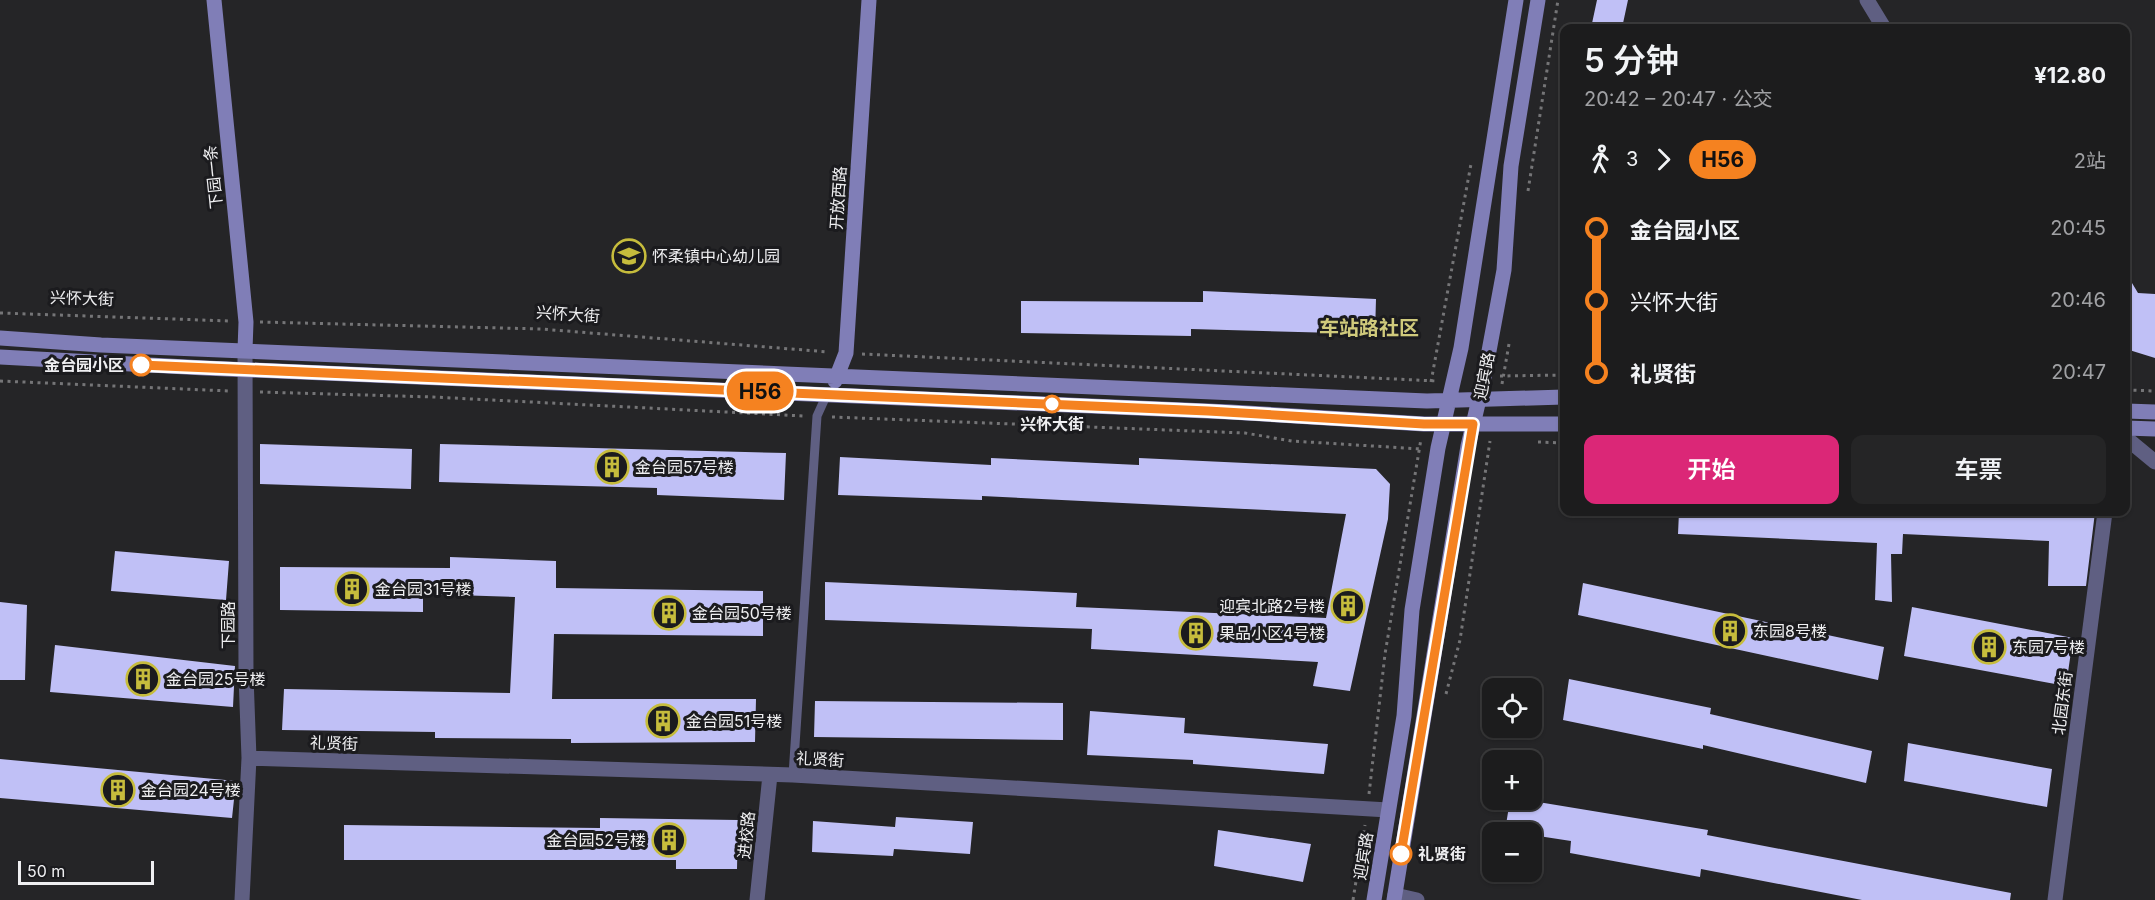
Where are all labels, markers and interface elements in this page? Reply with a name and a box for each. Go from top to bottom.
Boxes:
text: 5 分钟 [1584,40,1679,80]
text: ¥12.80 [2034,62,2106,88]
text: 20:42 – 20:47 · 公交 [1584,87,1773,111]
icon: walk [1584,143,1617,176]
icon: forward [1647,143,1680,176]
street label: 下园一条 [200,144,226,210]
text: 3 [1626,147,1638,171]
text: H56 [1701,147,1744,172]
text: 2站 [2074,149,2106,173]
street label: 开放西路 [826,165,850,231]
text: 20:45 [2050,216,2106,240]
text: 金台园小区 [1630,217,1740,243]
school or university icon: 怀柔镇中心幼儿园 [611,238,647,274]
place label: 怀柔镇中心幼儿园 [652,246,780,266]
street label: 兴怀大街 [50,287,114,309]
text: 20:46 [2050,288,2106,312]
text: 兴怀大街 [1630,289,1718,315]
street label: 兴怀大街 [535,302,601,326]
district label: 车站路社区 [1319,316,1419,340]
street label: 迎宾路 [1470,351,1498,401]
marker: 金台园小区 [130,354,152,376]
place label: 金台园小区 [44,355,124,375]
text: 20:47 [2051,360,2106,384]
text: 礼贤街 [1630,361,1696,387]
line badge: H56 [726,372,795,410]
text: H56 [739,379,781,404]
marker: 兴怀大街 [1043,395,1061,413]
place label: 兴怀大街 [1020,414,1084,434]
button: 开始 [1584,435,1839,504]
button: 车票 [1851,435,2106,504]
building icon: 金台园57号楼 [594,449,630,485]
place label: 金台园57号楼 [635,457,734,477]
building icon: 金台园31号楼 [334,571,370,607]
place label: 金台园31号楼 [375,579,471,599]
building icon: 迎宾北路2号楼 [1330,588,1366,624]
building icon: 金台园50号楼 [651,595,687,631]
place label: 迎宾北路2号楼 [1219,596,1325,616]
street label: 下园路 [218,601,238,649]
place label: 金台园50号楼 [692,603,792,623]
building icon: 东园8号楼 [1712,613,1748,649]
building icon: 果品小区4号楼 [1178,615,1214,651]
place label: 东园8号楼 [1753,621,1827,641]
place label: 果品小区4号楼 [1219,623,1325,643]
building icon: 东园7号楼 [1971,629,2007,665]
place label: 东园7号楼 [2012,637,2085,657]
building icon: 金台园25号楼 [125,661,161,697]
place label: 金台园25号楼 [166,669,266,689]
street label: 北园东街 [2048,670,2076,736]
map controls [1482,678,1542,882]
button: locate [1482,678,1542,738]
building icon: 金台园51号楼 [645,703,681,739]
place label: 金台园51号楼 [686,711,782,731]
street label: 礼贤街 [310,732,358,754]
street label: 礼贤街 [796,748,844,770]
button: + [1482,750,1542,810]
building icon: 金台园24号楼 [100,772,136,808]
place label: 金台园24号楼 [141,780,241,800]
street label: 进校路 [734,810,758,860]
building icon: 金台园52号楼 [651,822,687,858]
button: − [1482,822,1542,882]
place label: 金台园52号楼 [547,830,646,850]
street label: 迎宾路 [1349,831,1377,881]
marker: 礼贤街 [1390,843,1412,865]
place label: 礼贤街 [1418,844,1466,864]
scale bar [18,858,154,886]
text: 50 m [27,861,65,881]

